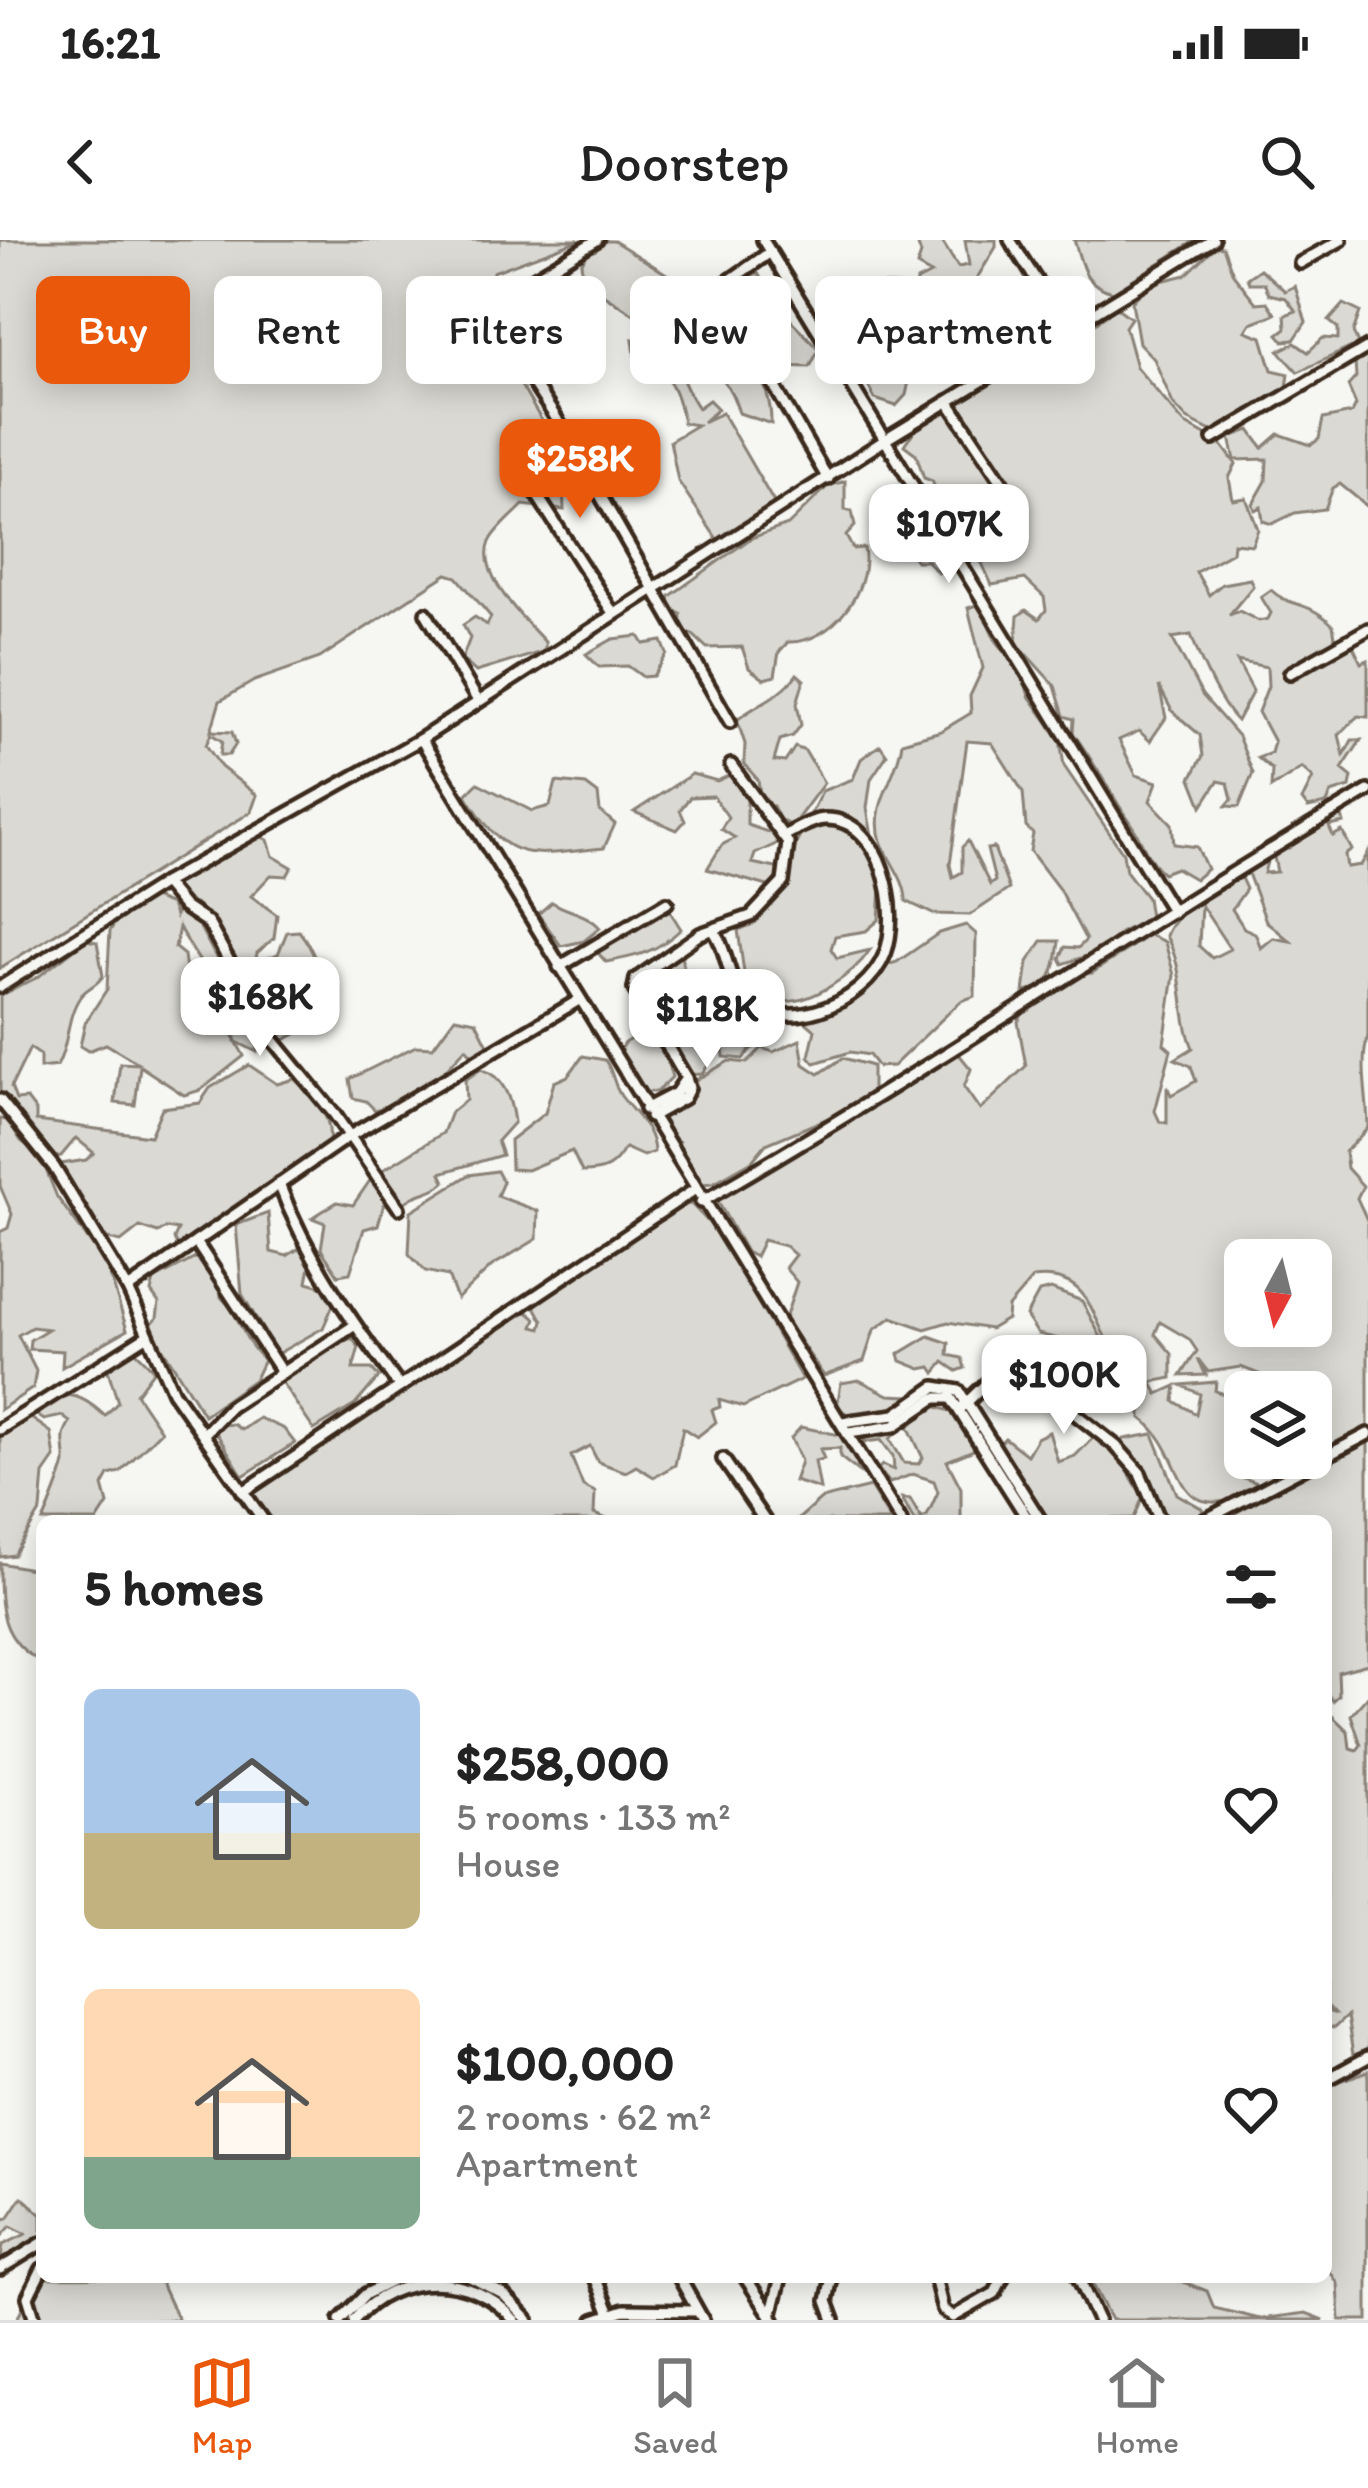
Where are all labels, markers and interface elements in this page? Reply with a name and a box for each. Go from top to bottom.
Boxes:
text: 16:21 [60,15,160,69]
icon: back [48,129,114,195]
icon: search [1254,129,1320,195]
text: Doorstep [578,130,790,195]
chip: Buy [36,276,190,384]
chip: Rent [214,276,382,384]
chip: Filters [406,276,606,384]
chip: New [630,276,791,384]
chip: Apartment [815,276,1095,384]
pin: $258K [496,419,664,521]
text: $258K [526,434,634,481]
pin: $107K [865,484,1033,586]
text: $107K [896,499,1002,546]
pin: $168K [176,957,344,1059]
pin: $118K [623,969,791,1071]
text: $168K [208,972,312,1019]
text: $118K [656,984,758,1031]
north arrow [1224,1239,1332,1347]
map controls [1224,1239,1332,1479]
pin: $100K [980,1335,1148,1437]
text: $100K [1009,1350,1119,1397]
button: layers [1224,1371,1332,1479]
icon: filters [1218,1554,1284,1620]
text: 5 homes [84,1557,264,1618]
text: $258,000 [456,1732,670,1793]
icon: home [180,1737,324,1881]
icon: heart [1218,1776,1284,1842]
text: 5 rooms · 133 m² [456,1793,731,1840]
text: House [456,1840,560,1887]
text: $100,000 [456,2032,675,2093]
icon: home [180,2037,324,2181]
icon: heart [1218,2076,1284,2142]
text: 2 rooms · 62 m² [456,2093,711,2140]
text: Apartment [456,2140,638,2187]
tab: Map [189,2350,255,2461]
tab: Saved [633,2350,717,2461]
tab: Home [1096,2350,1179,2461]

